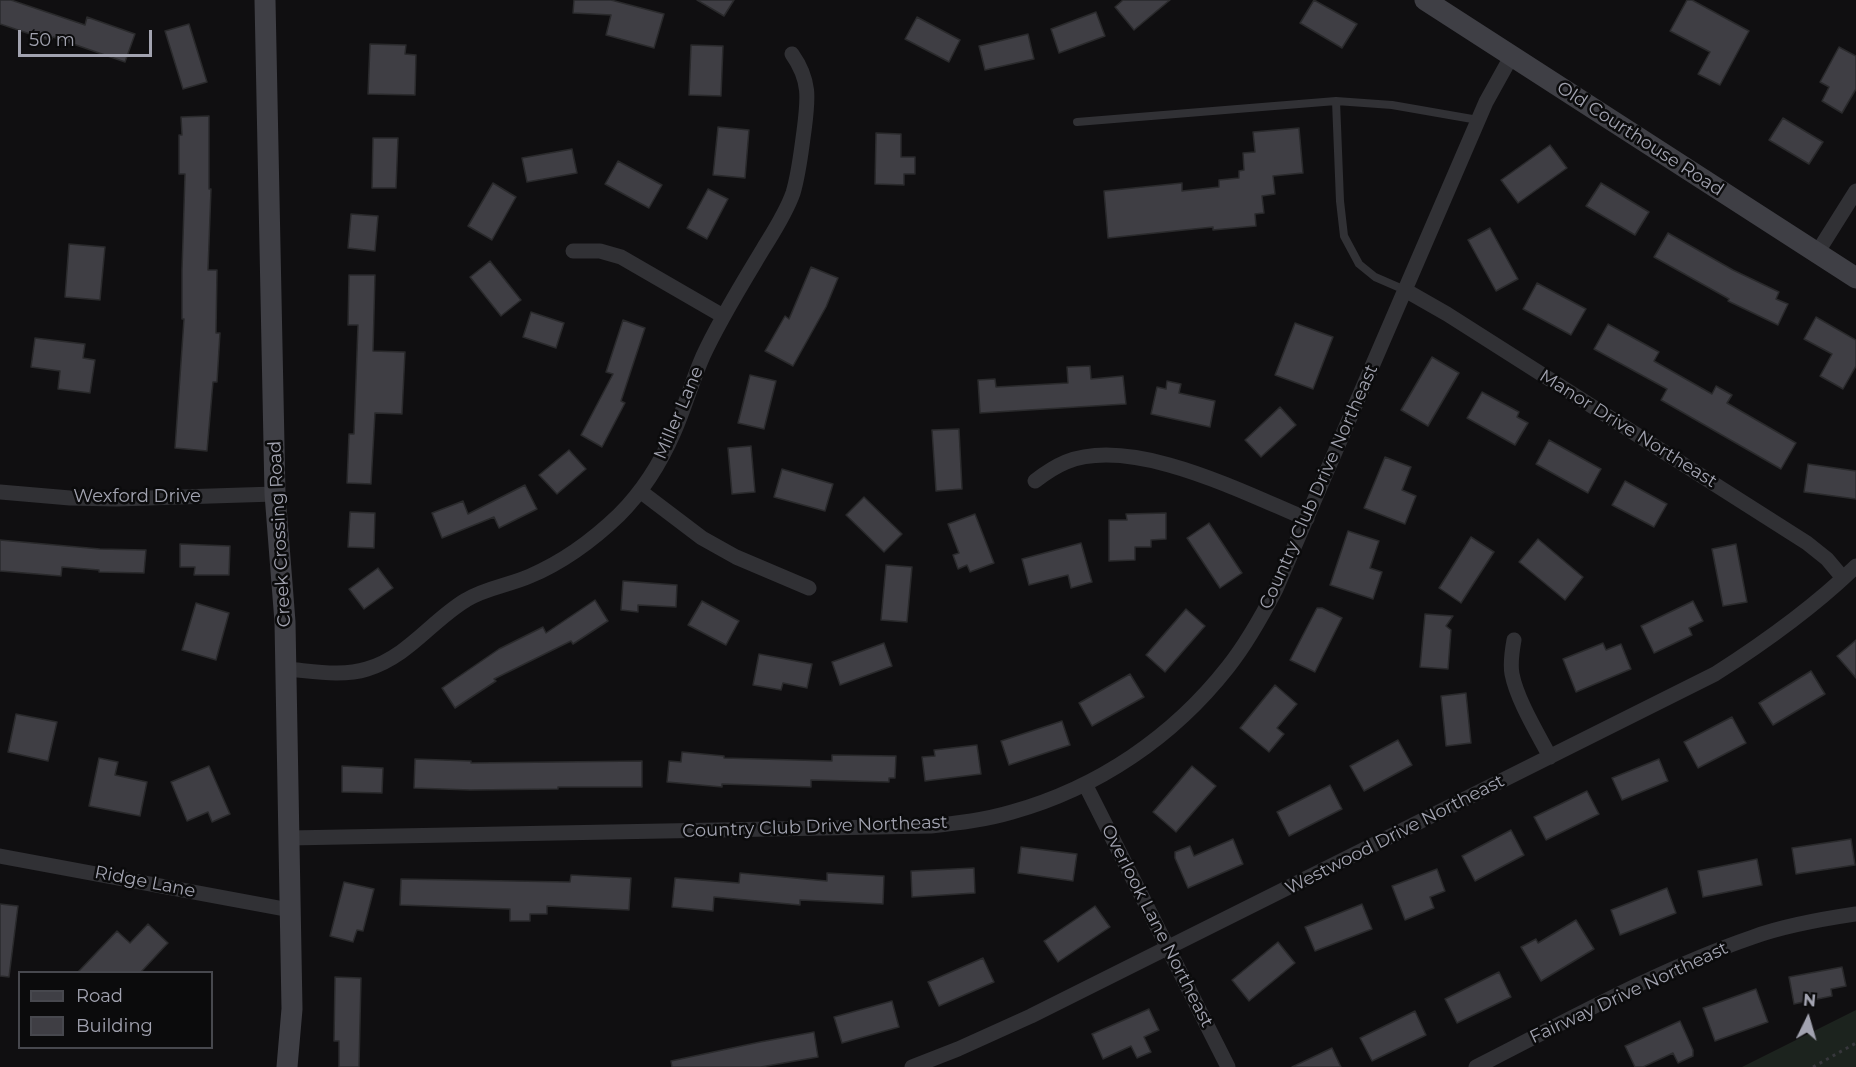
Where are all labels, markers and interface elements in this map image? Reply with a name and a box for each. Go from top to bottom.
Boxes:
scale bar [21,18,154,56]
text: 50 m [29,29,75,51]
street label: Old Courthouse Road [1553,77,1727,201]
street label: Country Club Drive Northeast [1255,361,1383,613]
street label: Miller Lane [650,363,708,463]
street label: Manor Drive Northeast [1535,365,1721,493]
street label: Creek Crossing Road [264,440,296,628]
street label: Wexford Drive [73,486,201,508]
street label: Westwood Drive Northeast [1282,770,1508,900]
street label: Country Club Drive Northeast [682,812,948,842]
street label: Overlook Lane Northeast [1096,821,1218,1031]
street label: Ridge Lane [93,862,197,902]
street label: Fairway Drive Northeast [1526,938,1732,1048]
legend [18,971,213,1049]
text: Road [76,985,123,1007]
north arrow [1778,989,1838,1049]
text: N [1802,991,1817,1011]
text: Building [76,1015,153,1037]

